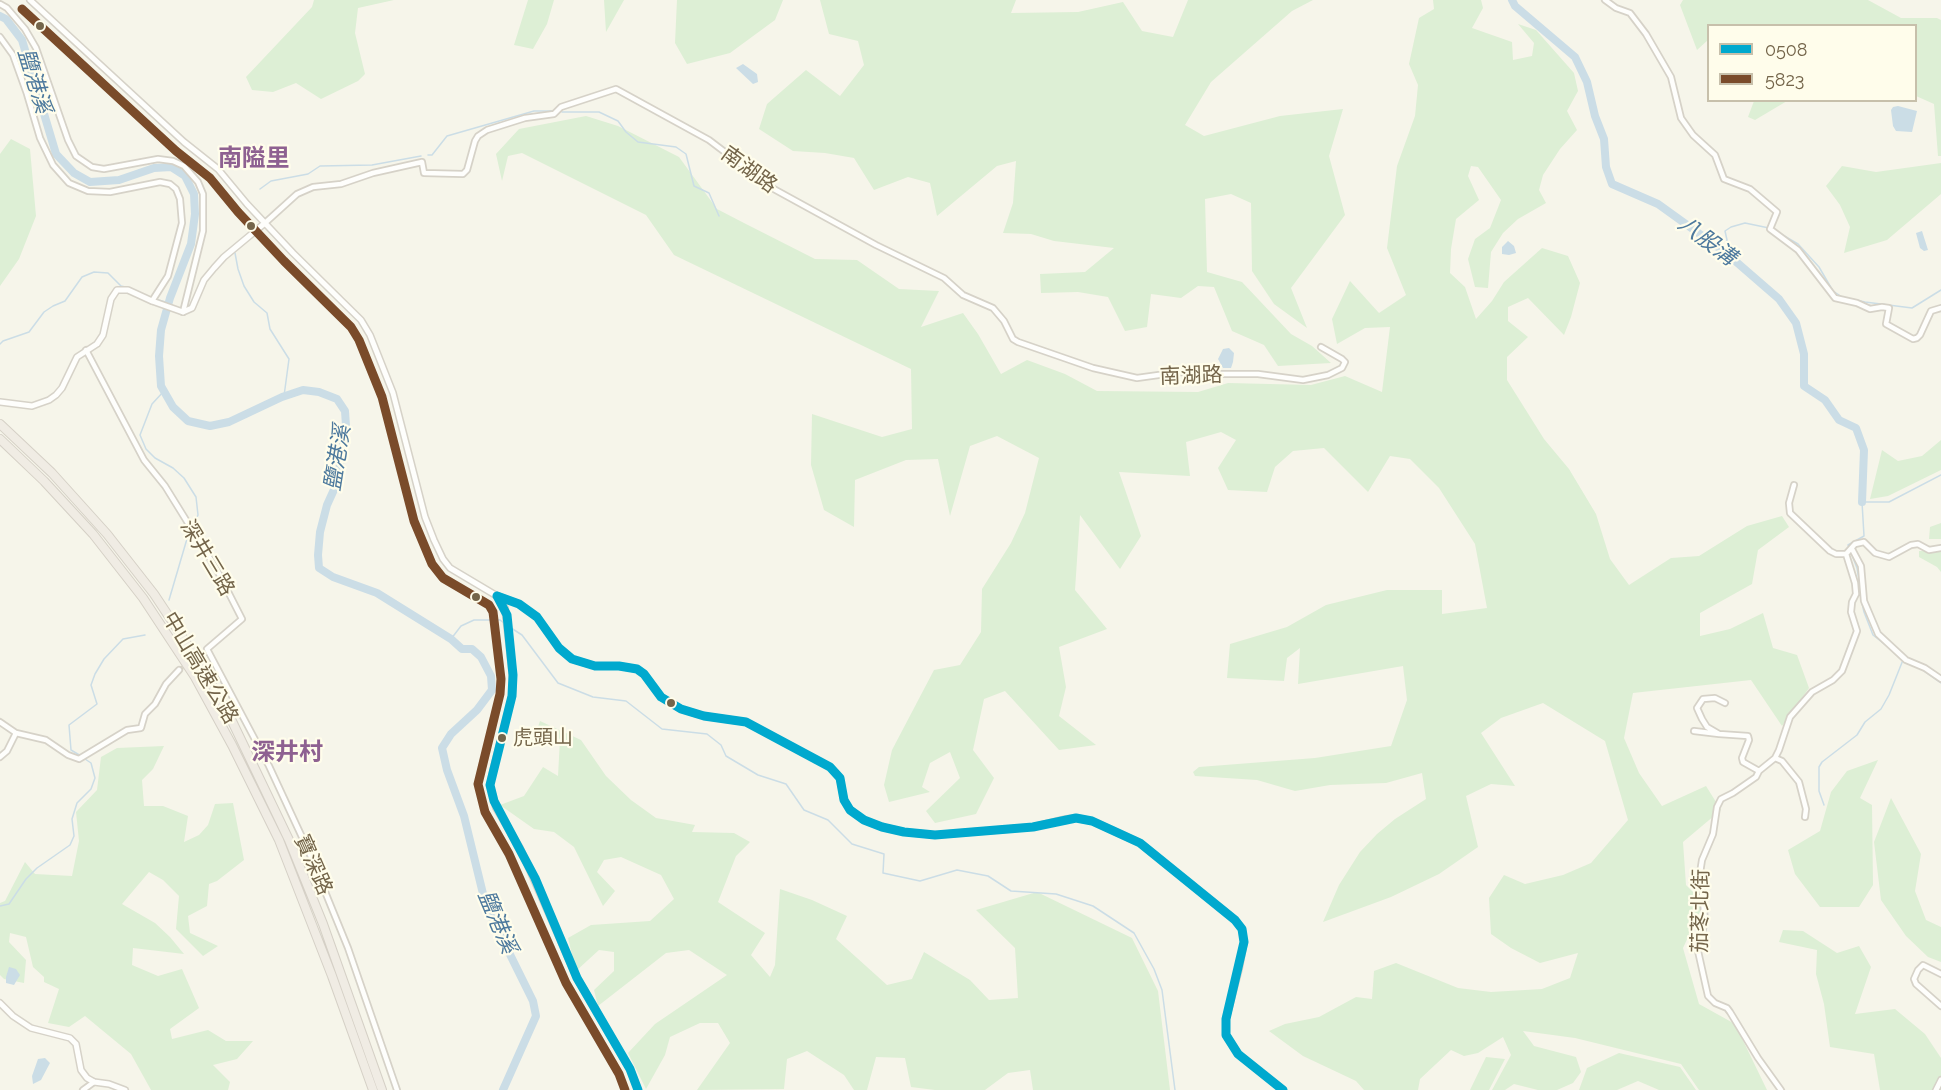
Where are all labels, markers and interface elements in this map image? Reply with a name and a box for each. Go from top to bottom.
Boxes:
unlabelled marker [34,20,46,32]
legend [1707,24,1917,102]
text: 0508 [1765,39,1808,60]
water label: 鹽港溪 [12,46,56,116]
text: 5823 [1765,69,1804,90]
street label: 南湖路 [716,141,782,199]
district label: 南隘里 [218,145,290,173]
water label: 八股溝 [1673,211,1741,271]
unlabelled marker [245,220,257,232]
street label: 南湖路 [1159,362,1223,390]
water label: 鹽港溪 [320,423,356,493]
street label: 深井三路 [175,516,239,600]
unlabelled marker [470,591,482,603]
street label: 中山高速公路 [157,608,243,728]
unlabelled marker [665,697,677,709]
place label: 虎頭山 [513,726,573,750]
marker: 虎頭山 [496,732,508,744]
district label: 深井村 [251,739,323,767]
street label: 寶深路 [289,831,337,899]
street label: 茄苳北街 [1688,869,1714,953]
water label: 鹽港溪 [472,886,522,958]

